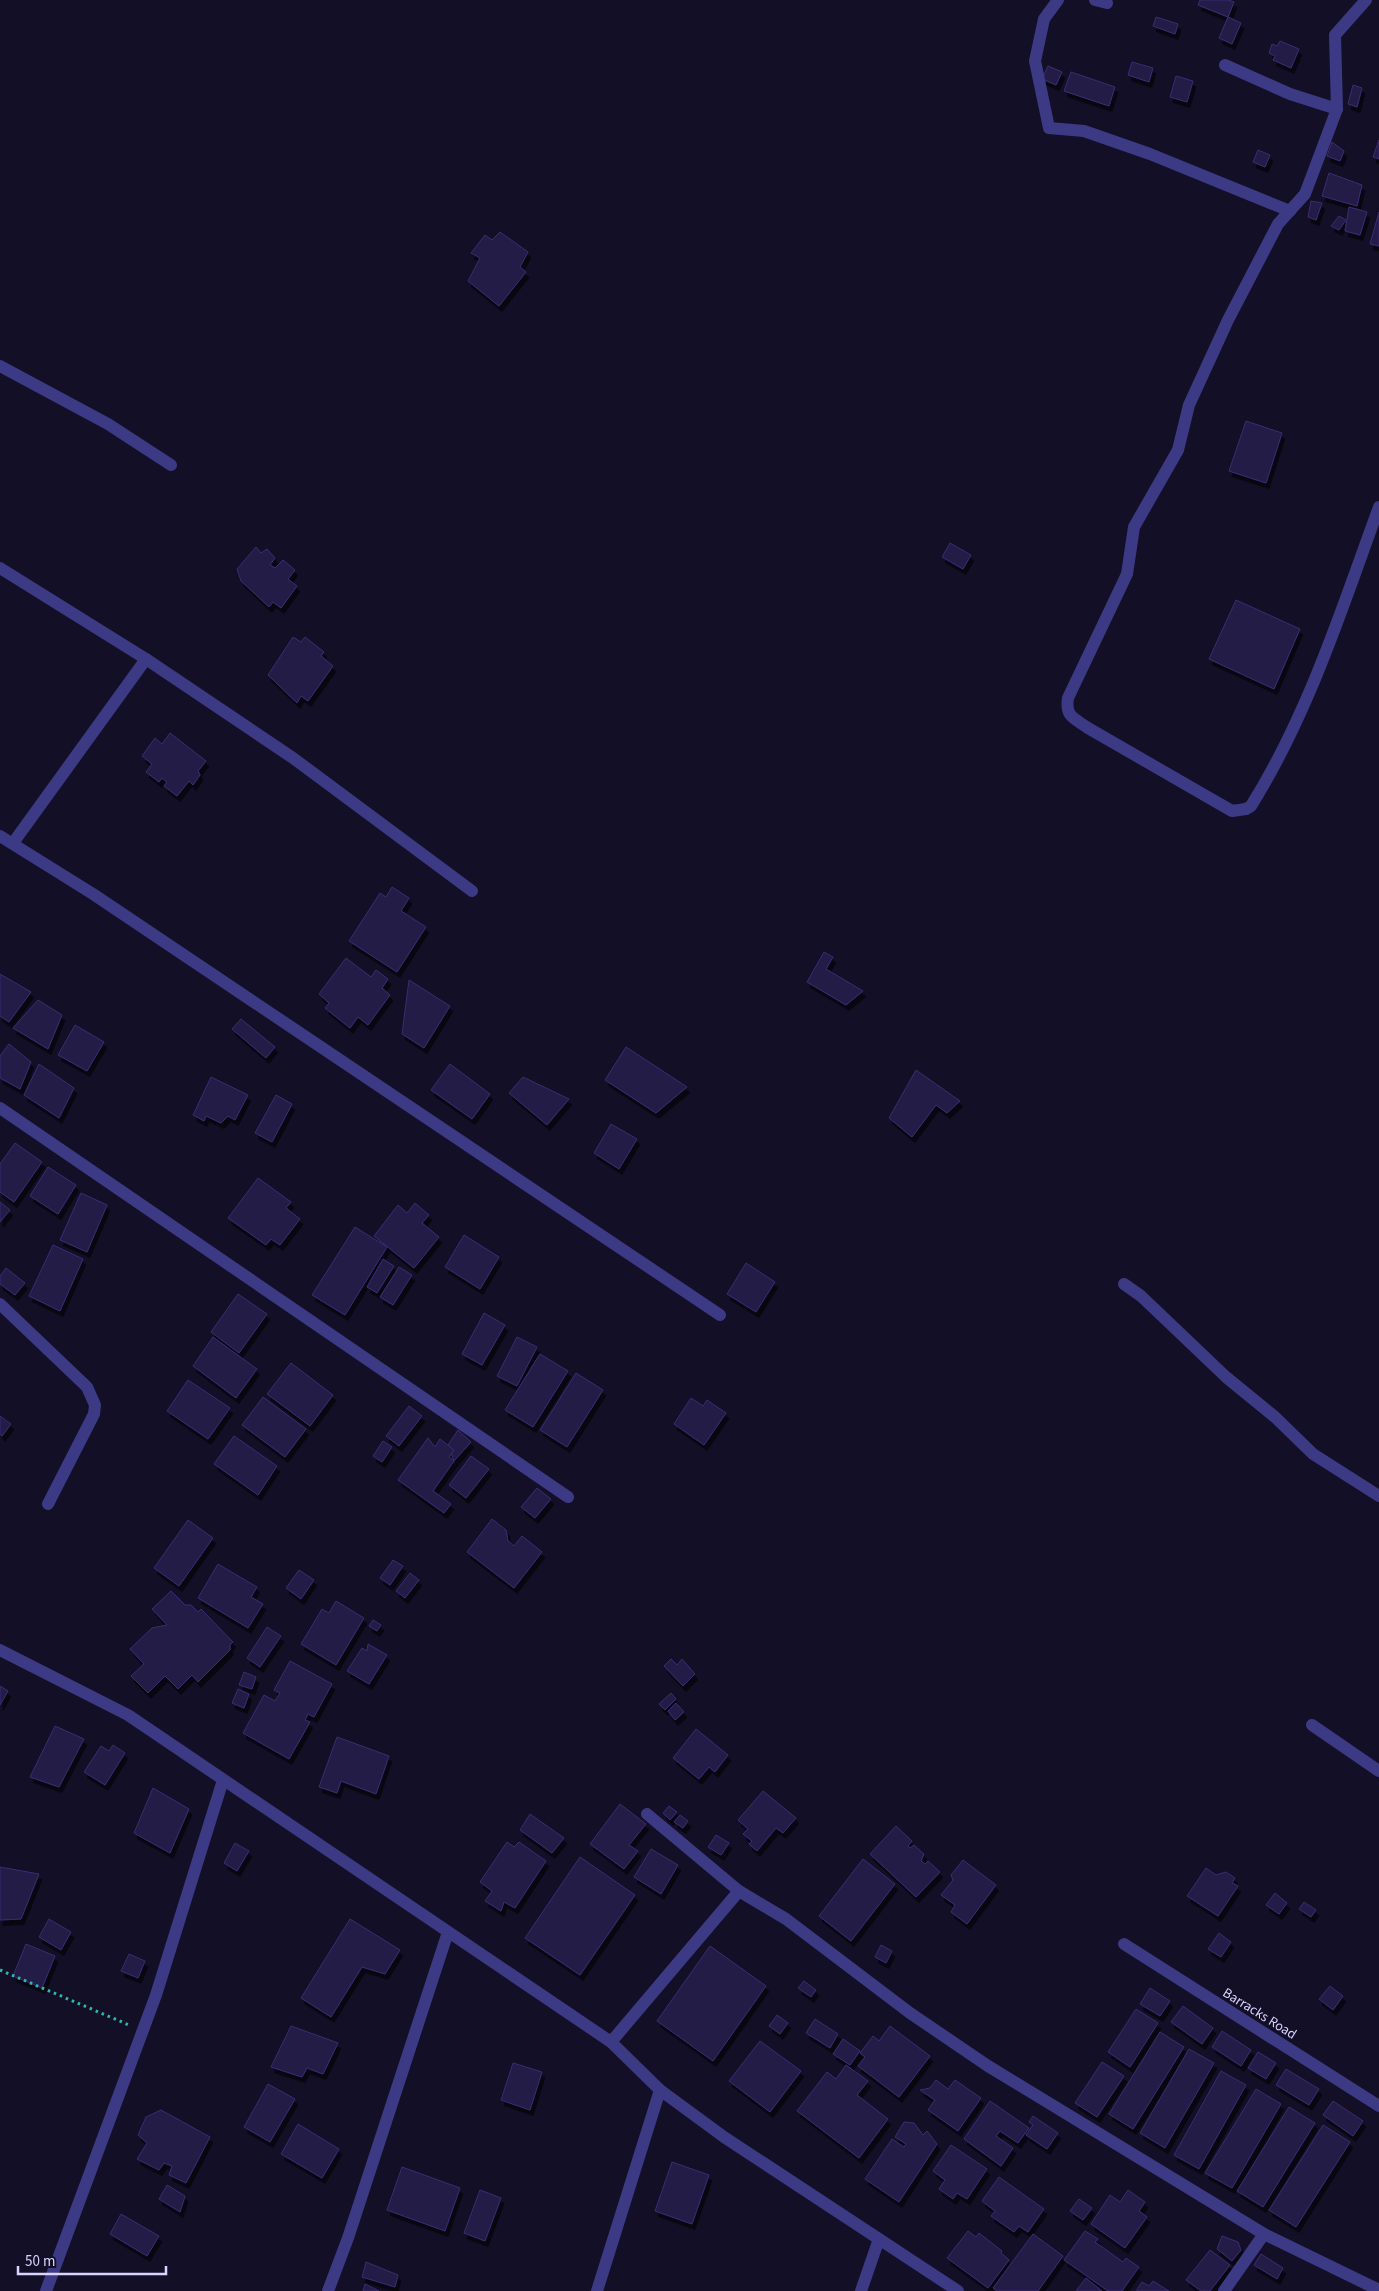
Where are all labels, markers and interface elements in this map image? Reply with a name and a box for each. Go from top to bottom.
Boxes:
street label: Barracks Road [1219,1983,1300,2045]
scale bar [18,2244,165,2276]
text: 50 m [25,2251,55,2272]

